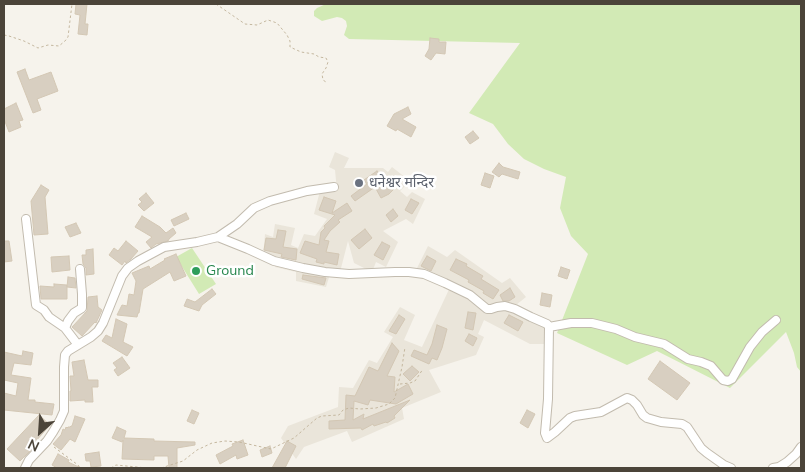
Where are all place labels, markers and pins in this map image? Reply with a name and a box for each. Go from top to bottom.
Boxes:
place label: धनेश्वर मन्दिर [369,175,434,191]
marker: धनेश्वर मन्दिर [353,177,365,189]
place label: Ground [206,263,254,279]
marker: Ground [190,265,202,277]

